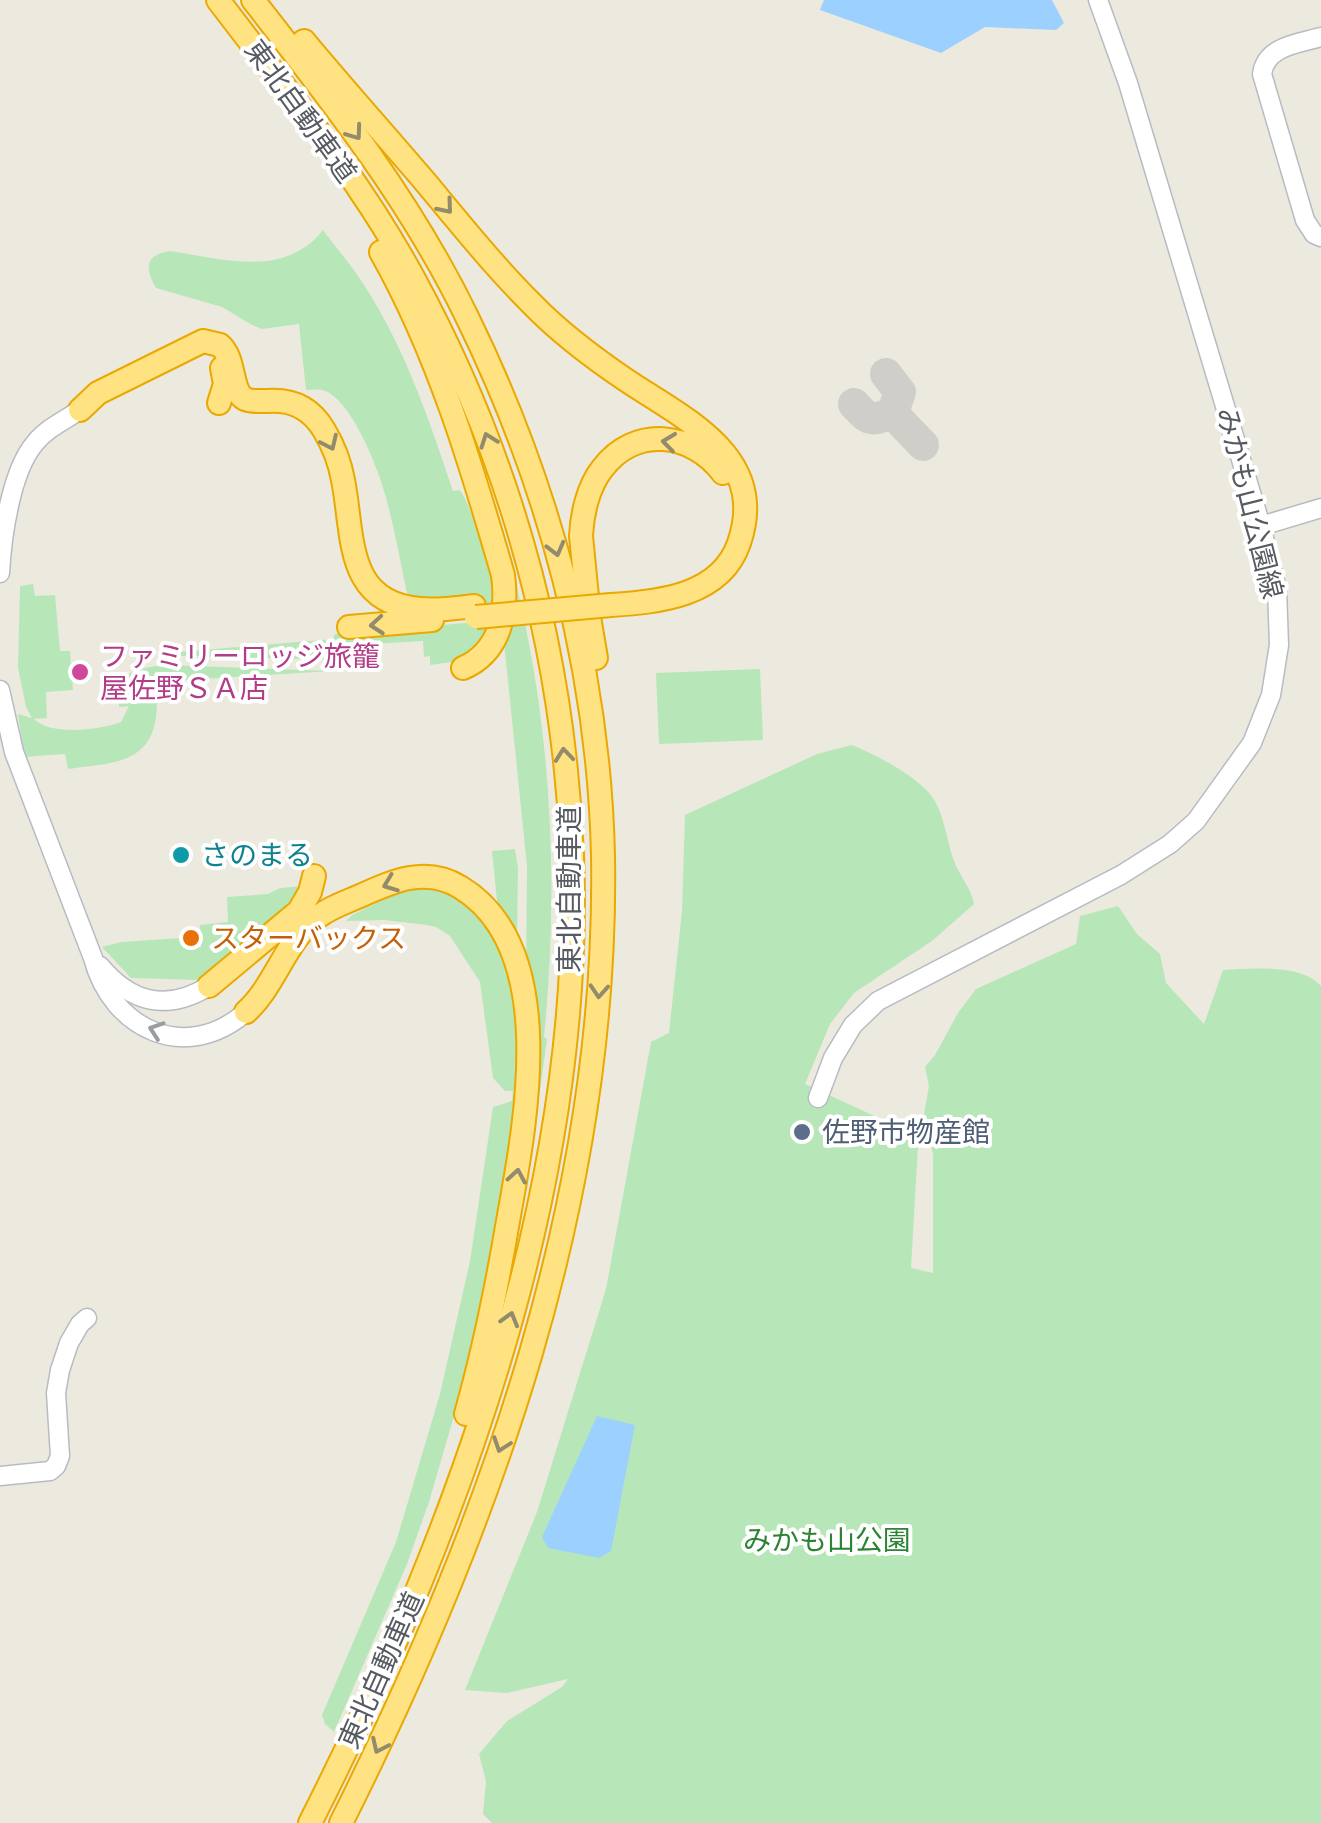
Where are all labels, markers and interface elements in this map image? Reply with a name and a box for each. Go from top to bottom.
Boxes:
street label: 東北自動車道 [235,32,366,191]
one-way arrow [343,122,361,140]
one-way arrow [434,196,452,214]
street label: みかも山公園線 [1207,403,1292,603]
one-way arrow [480,432,500,450]
one-way arrow [661,432,678,453]
one-way arrow [317,433,337,451]
one-way arrow [545,540,566,557]
one-way arrow [369,614,385,635]
place label: ファミリーロッジ旅籠 屋佐野ＳＡ店 [100,637,380,708]
marker: ファミリーロッジ旅籠 屋佐野ＳＡ店 [69,661,91,683]
one-way arrow [554,747,575,763]
street label: 東北自動車道 [550,805,589,973]
place label: さのまる [201,836,313,875]
marker: さのまる [170,844,192,866]
one-way arrow [382,872,400,892]
place label: スターバックス [211,919,406,958]
marker: スターバックス [180,927,202,949]
one-way arrow [588,984,610,1000]
one-way arrow [149,1022,166,1042]
place label: 佐野市物産館 [822,1113,990,1152]
marker: 佐野市物産館 [791,1121,813,1143]
one-way arrow [505,1167,526,1184]
one-way arrow [499,1311,520,1328]
one-way arrow [492,1435,512,1452]
park label: みかも山公園 [743,1521,911,1560]
street label: 東北自動車道 [329,1586,433,1755]
one-way arrow [371,1735,391,1753]

